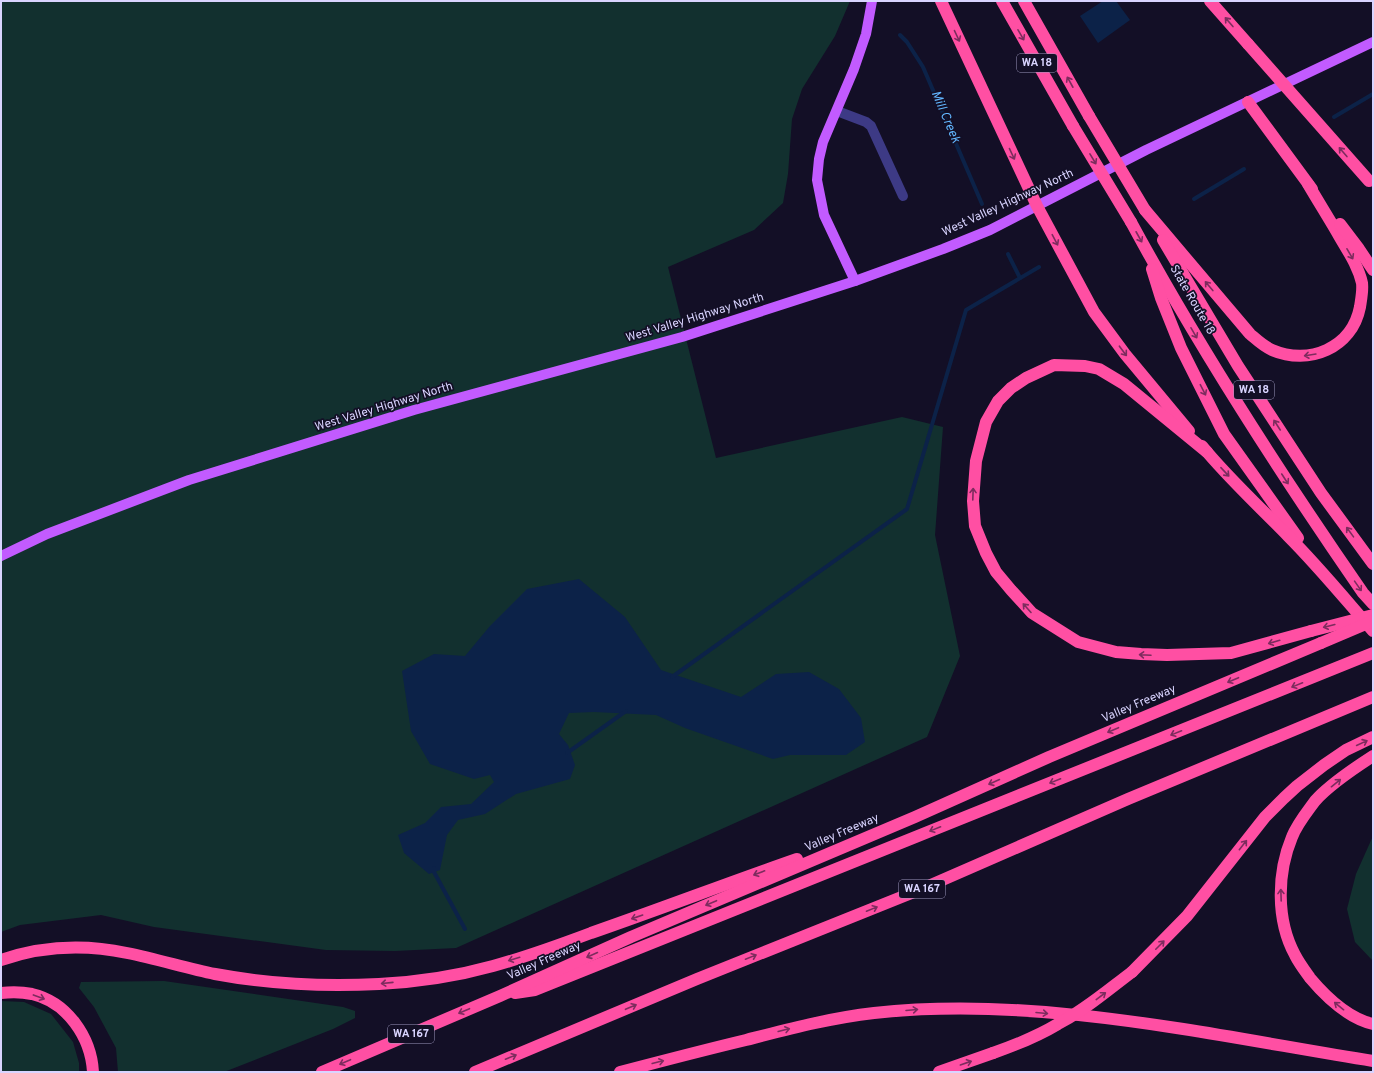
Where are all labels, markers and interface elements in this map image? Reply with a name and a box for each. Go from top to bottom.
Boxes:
one-way arrow [1225,18,1234,28]
one-way arrow [1018,29,1026,41]
one-way arrow [954,30,961,42]
road number: WA 18 [1017,54,1057,72]
one-way arrow [1066,76,1073,88]
water label: Mill Creek [927,88,963,146]
one-way arrow [1339,147,1348,157]
one-way arrow [1009,148,1016,160]
one-way arrow [1089,153,1097,164]
street label: West Valley Highway North [940,165,1076,241]
one-way arrow [1135,230,1143,242]
one-way arrow [1052,234,1060,246]
one-way arrow [1346,248,1354,260]
street label: State Route 18 [1166,262,1218,338]
one-way arrow [1205,281,1214,291]
street label: West Valley Highway North [624,289,766,347]
one-way arrow [1191,327,1199,339]
one-way arrow [1119,345,1127,356]
one-way arrow [1304,351,1317,359]
street label: West Valley Highway North [313,378,455,436]
road number: WA 18 [1234,381,1274,399]
one-way arrow [1199,384,1207,396]
one-way arrow [1273,420,1281,431]
one-way arrow [1220,467,1230,477]
one-way arrow [1281,473,1290,484]
one-way arrow [970,488,977,501]
one-way arrow [1346,527,1354,538]
one-way arrow [1354,580,1362,591]
one-way arrow [1023,603,1032,613]
one-way arrow [1322,623,1335,631]
one-way arrow [1268,639,1281,646]
one-way arrow [1139,651,1152,658]
one-way arrow [1228,676,1240,684]
street label: Valley Freeway [1099,681,1179,727]
one-way arrow [1291,681,1303,689]
one-way arrow [1108,727,1120,734]
one-way arrow [1171,730,1183,737]
one-way arrow [1355,739,1367,746]
one-way arrow [988,778,1000,786]
one-way arrow [1050,778,1062,786]
one-way arrow [1331,778,1342,787]
street label: Valley Freeway [802,810,882,856]
one-way arrow [929,826,941,834]
one-way arrow [1239,840,1248,851]
one-way arrow [754,869,766,877]
road number: WA 167 [899,880,945,898]
one-way arrow [1278,889,1285,902]
one-way arrow [706,900,718,908]
one-way arrow [865,904,877,912]
one-way arrow [632,914,644,922]
street label: Valley Freeway [505,938,583,984]
one-way arrow [1155,940,1165,949]
one-way arrow [586,952,598,959]
one-way arrow [744,953,756,960]
one-way arrow [508,956,521,963]
one-way arrow [381,979,394,987]
one-way arrow [1095,991,1106,1000]
one-way arrow [33,993,45,1001]
one-way arrow [1334,1001,1345,1010]
one-way arrow [624,1002,636,1010]
one-way arrow [905,1007,918,1014]
one-way arrow [459,1008,471,1015]
one-way arrow [1035,1009,1048,1016]
road number: WA 167 [388,1025,434,1043]
one-way arrow [777,1026,790,1034]
one-way arrow [505,1053,517,1060]
one-way arrow [651,1058,664,1066]
one-way arrow [960,1058,972,1066]
one-way arrow [339,1059,351,1066]

